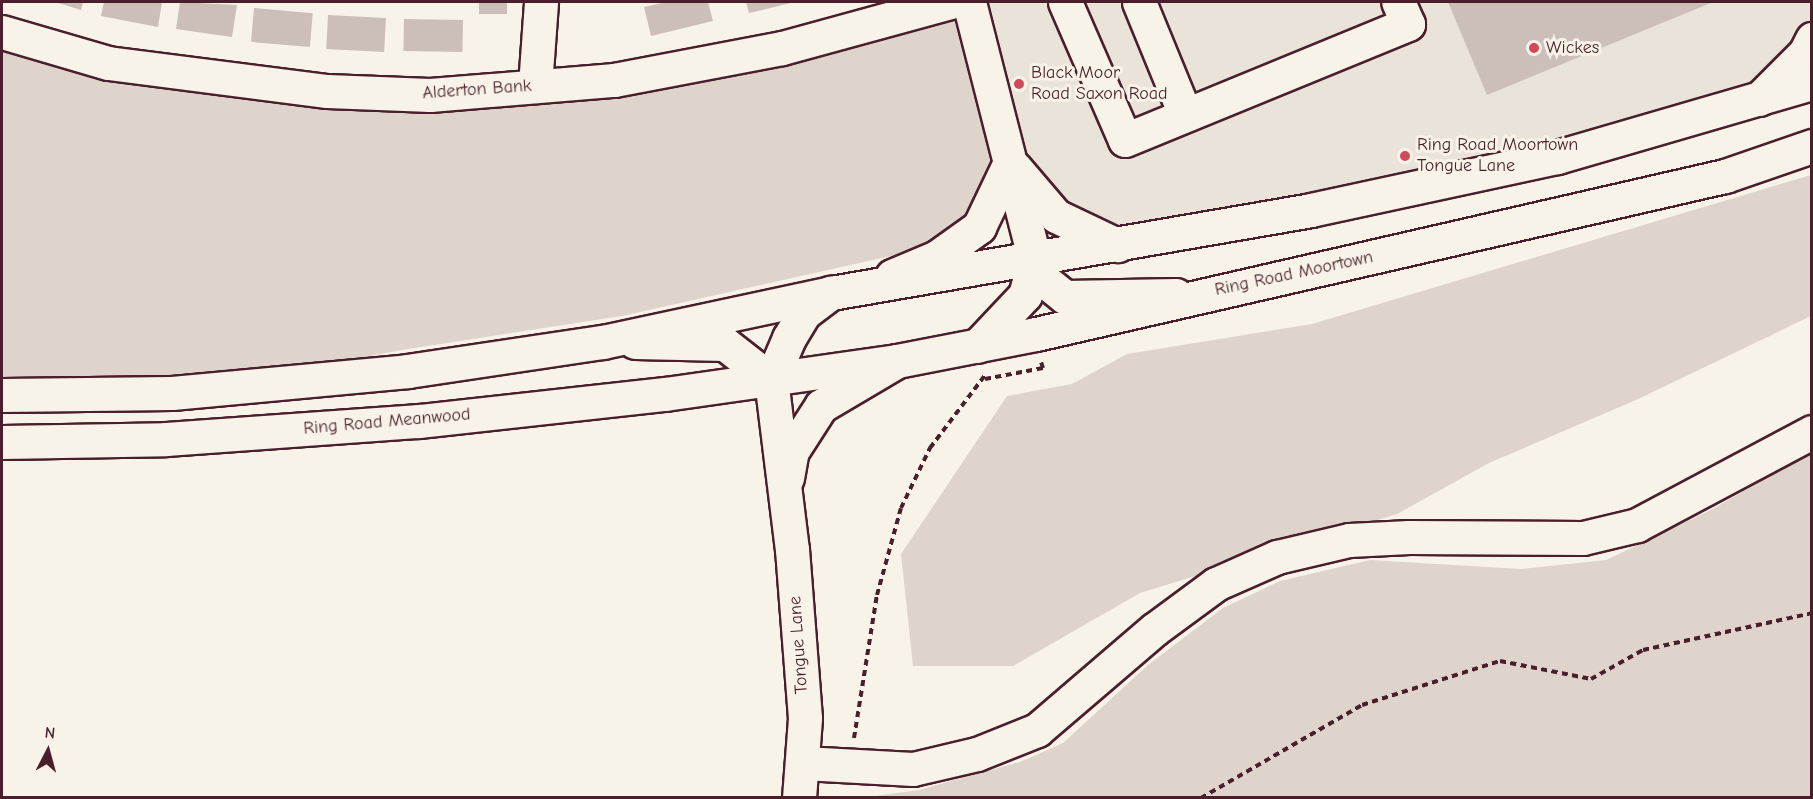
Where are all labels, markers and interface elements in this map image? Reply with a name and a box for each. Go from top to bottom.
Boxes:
place label: Wickes [1546,37,1599,59]
marker: Wickes [1527,41,1541,55]
place label: Black Moor Road Saxon Road [1031,63,1168,106]
street label: Alderton Bank [422,75,532,105]
marker: Black Moor Road Saxon Road [1012,77,1026,91]
place label: Ring Road Moortown Tongue Lane [1417,135,1578,178]
marker: Ring Road Moortown Tongue Lane [1398,149,1412,163]
street label: Ring Road Moortown [1213,247,1375,301]
street label: Ring Road Meanwood [303,404,471,440]
street label: Tongue Lane [785,595,813,695]
north arrow [18,721,78,781]
text: N [44,724,56,743]

